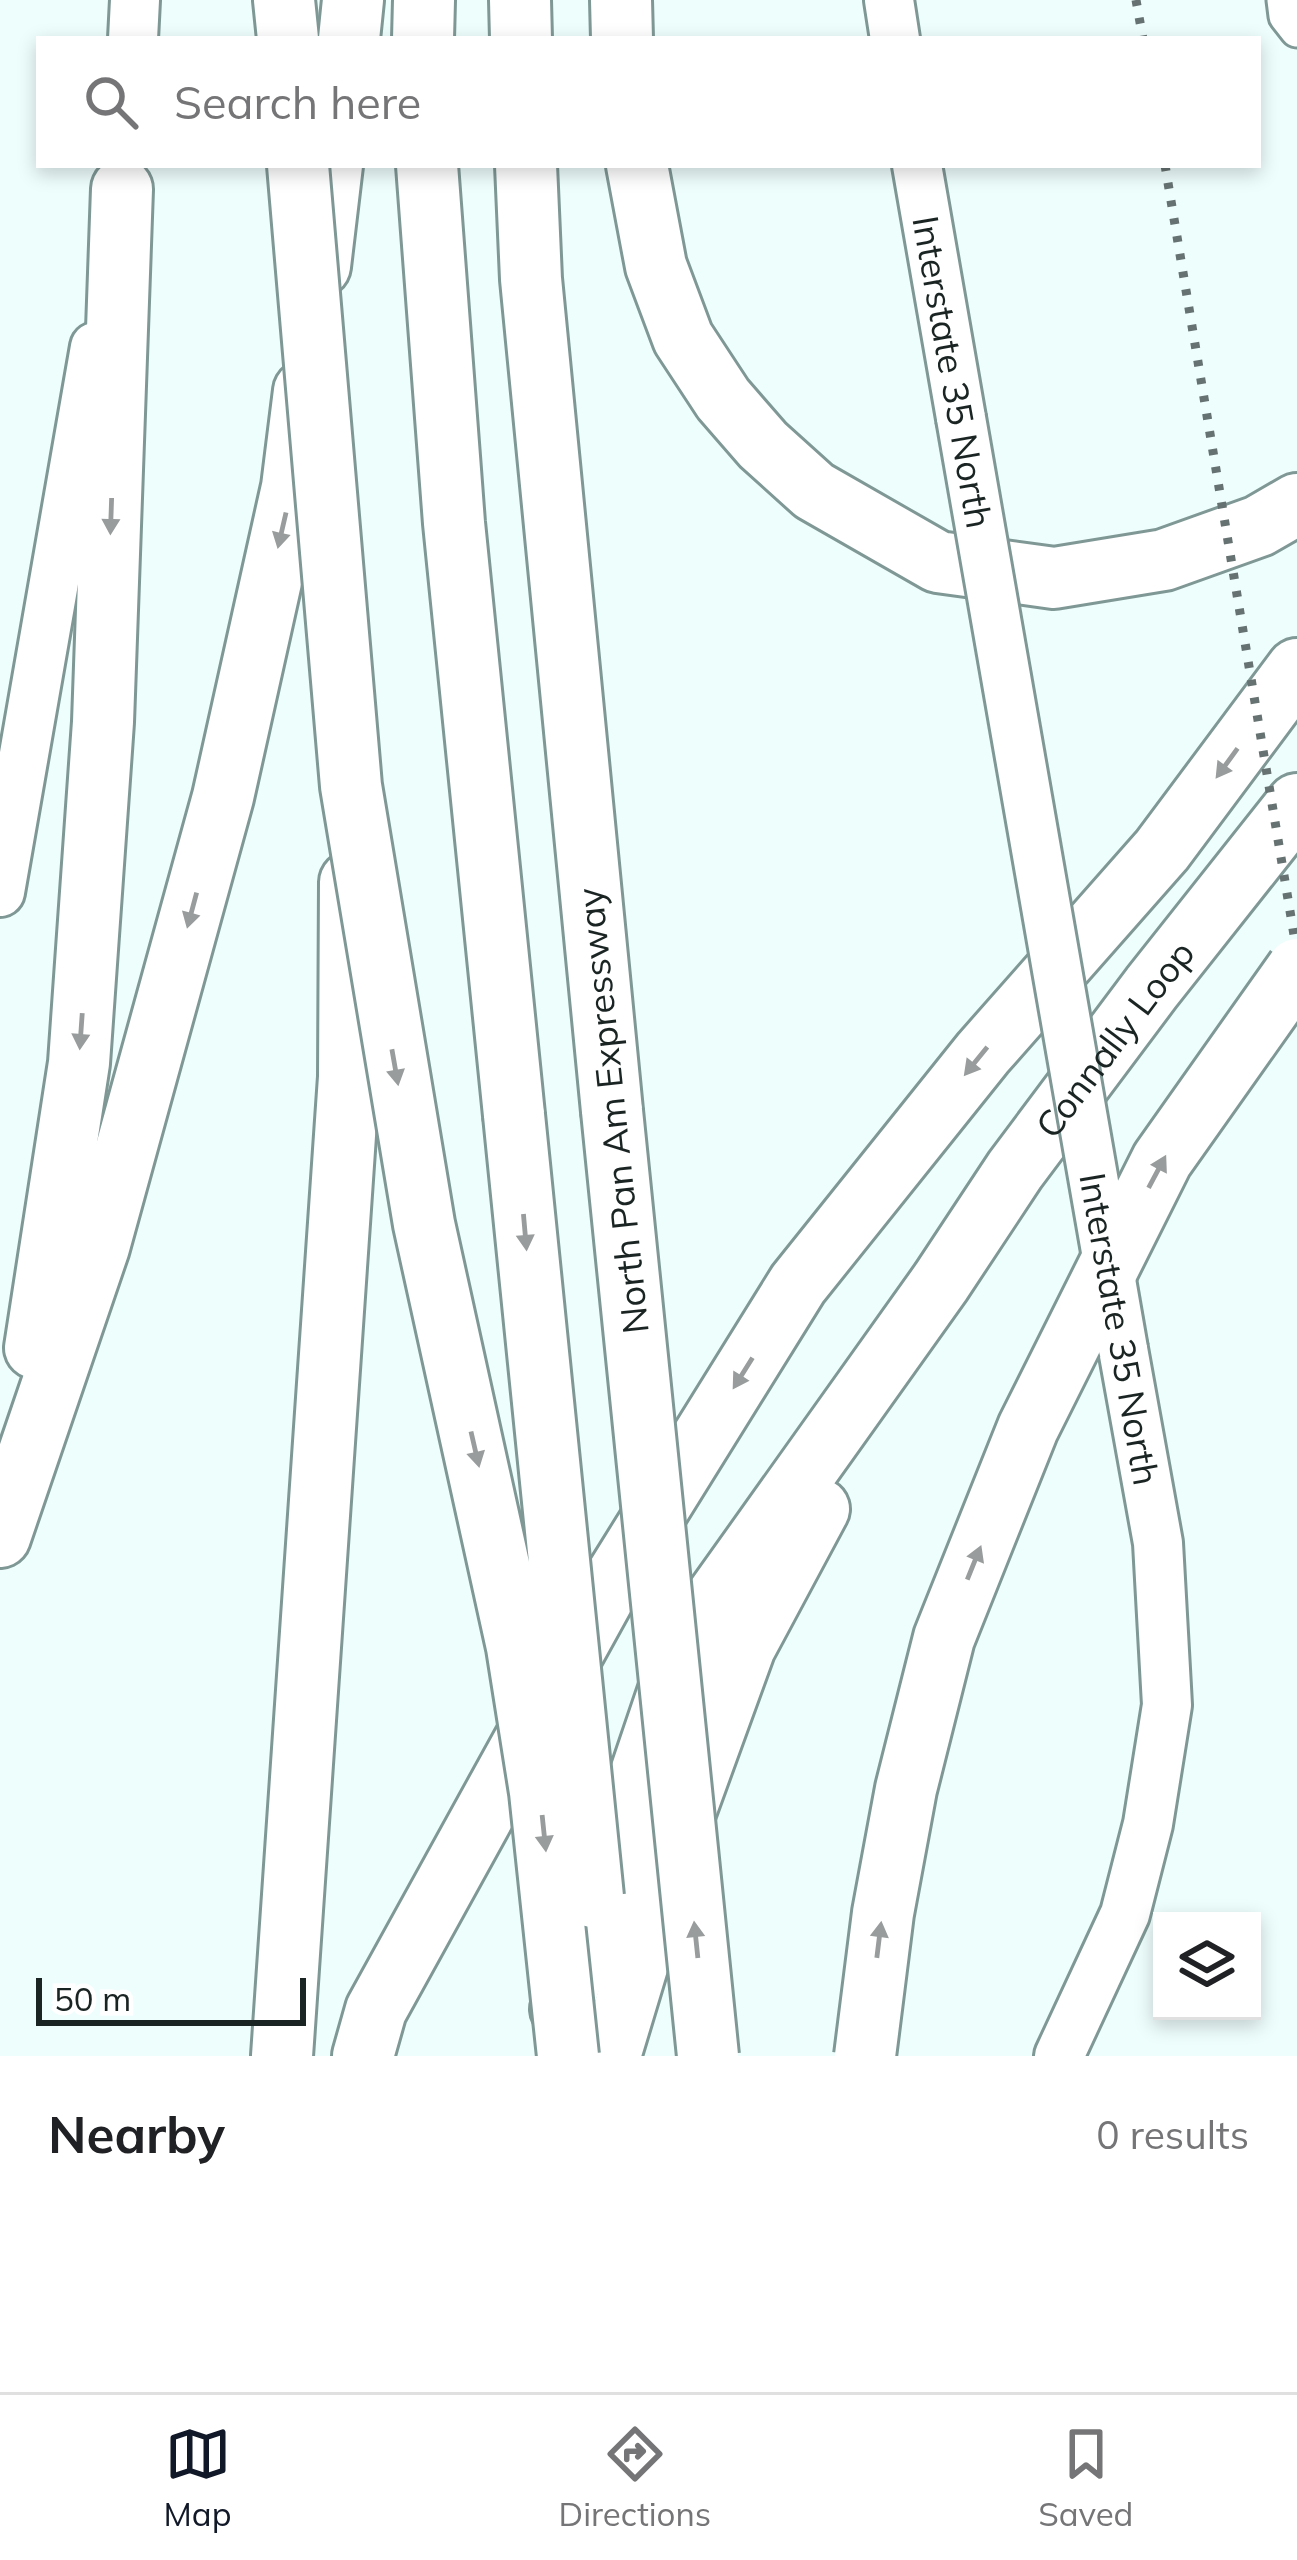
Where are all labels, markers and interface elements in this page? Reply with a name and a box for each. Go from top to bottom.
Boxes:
search box [36,36,1261,168]
icon: search [78,69,144,135]
text: Search here [174,74,421,130]
street label: Interstate 35 North [903,212,1003,532]
one-way arrow [101,497,120,535]
one-way arrow [272,512,291,550]
one-way arrow [1216,747,1240,779]
street label: North Pan Am Expressway [566,886,658,1336]
one-way arrow [181,891,200,928]
street label: Connally Loop [1025,931,1203,1146]
one-way arrow [72,1013,91,1050]
one-way arrow [964,1046,990,1076]
one-way arrow [387,1049,405,1087]
one-way arrow [1146,1154,1167,1189]
street label: Interstate 35 North [1070,1169,1170,1489]
one-way arrow [516,1214,535,1251]
one-way arrow [733,1356,754,1390]
one-way arrow [467,1430,486,1468]
one-way arrow [965,1544,984,1580]
one-way arrow [535,1814,554,1852]
map controls [1153,1912,1261,2020]
button: layers [1153,1912,1261,2020]
one-way arrow [686,1920,705,1958]
one-way arrow [870,1921,889,1958]
scale bar [36,1972,306,2025]
text: 50 m [54,1978,131,2019]
text: Nearby [48,2102,225,2166]
text: 0 results [1096,2110,1249,2159]
tab: Map [164,2421,231,2534]
tab: Directions [559,2421,711,2534]
tab: Saved [1038,2421,1133,2534]

